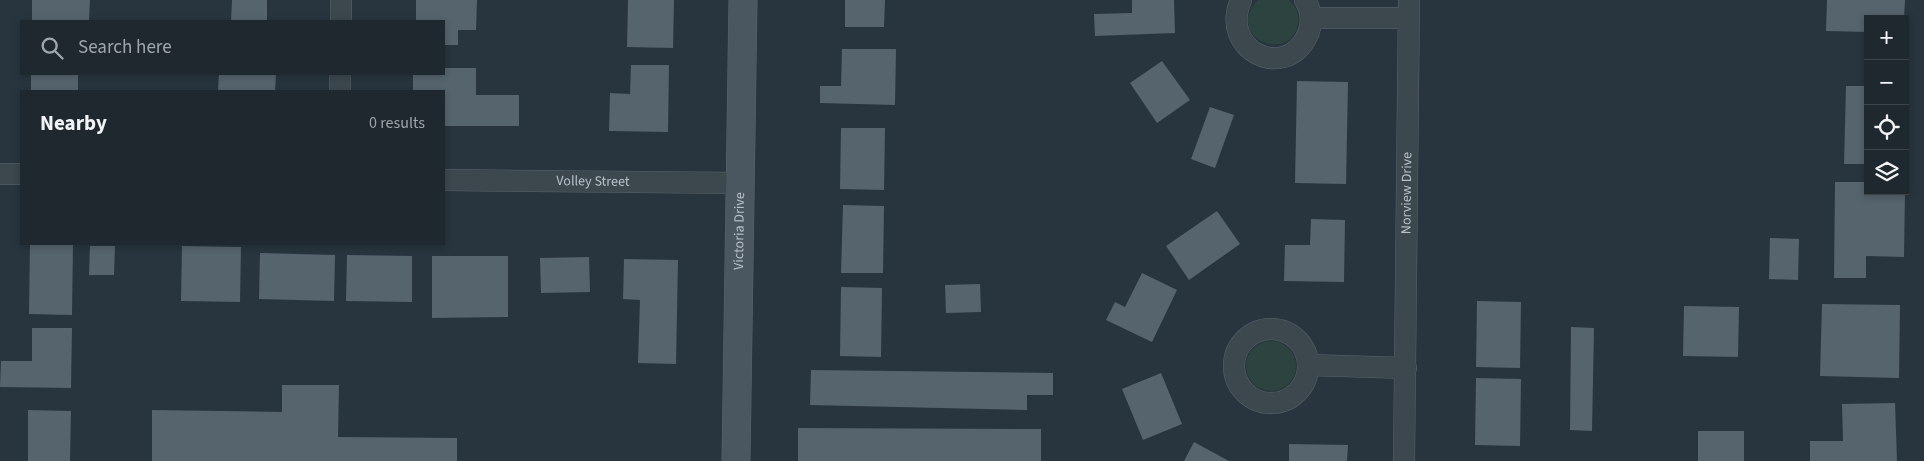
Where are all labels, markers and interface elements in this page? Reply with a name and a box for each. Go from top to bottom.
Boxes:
map controls [1864,15,1909,195]
button: + [1864,15,1909,60]
search box [20,20,445,75]
icon: search [38,34,66,62]
text: Search here [78,34,172,61]
button: − [1864,60,1909,105]
button: locate [1864,105,1909,150]
text: Nearby [40,108,107,138]
text: 0 results [369,112,425,134]
button: layers [1864,150,1909,195]
street label: Norview Drive [1396,152,1417,234]
street label: Volley Street [556,171,630,192]
street label: Victoria Drive [729,192,750,270]

